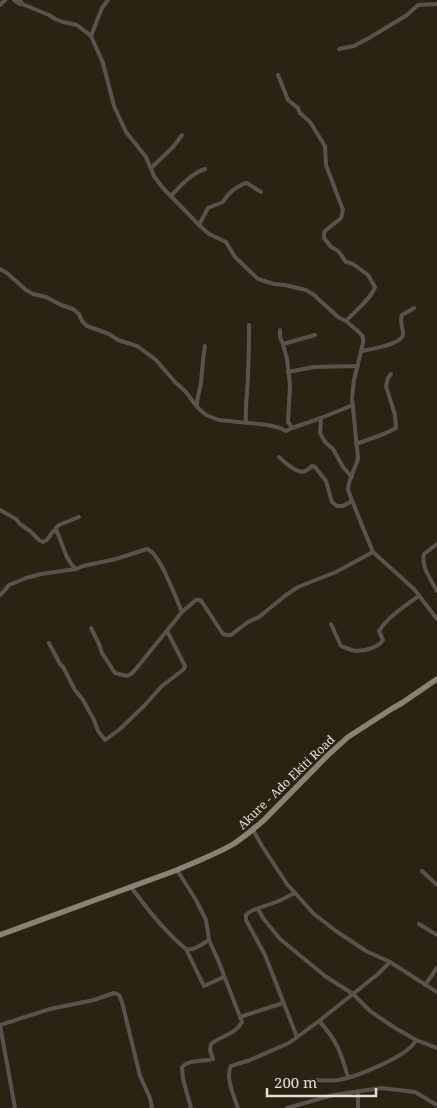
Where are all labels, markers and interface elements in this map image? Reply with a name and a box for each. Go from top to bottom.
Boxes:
street label: Akure - Ado Ekiti Road [234,731,339,833]
scale bar [267,1066,376,1098]
text: 200 m [274,1072,317,1092]

